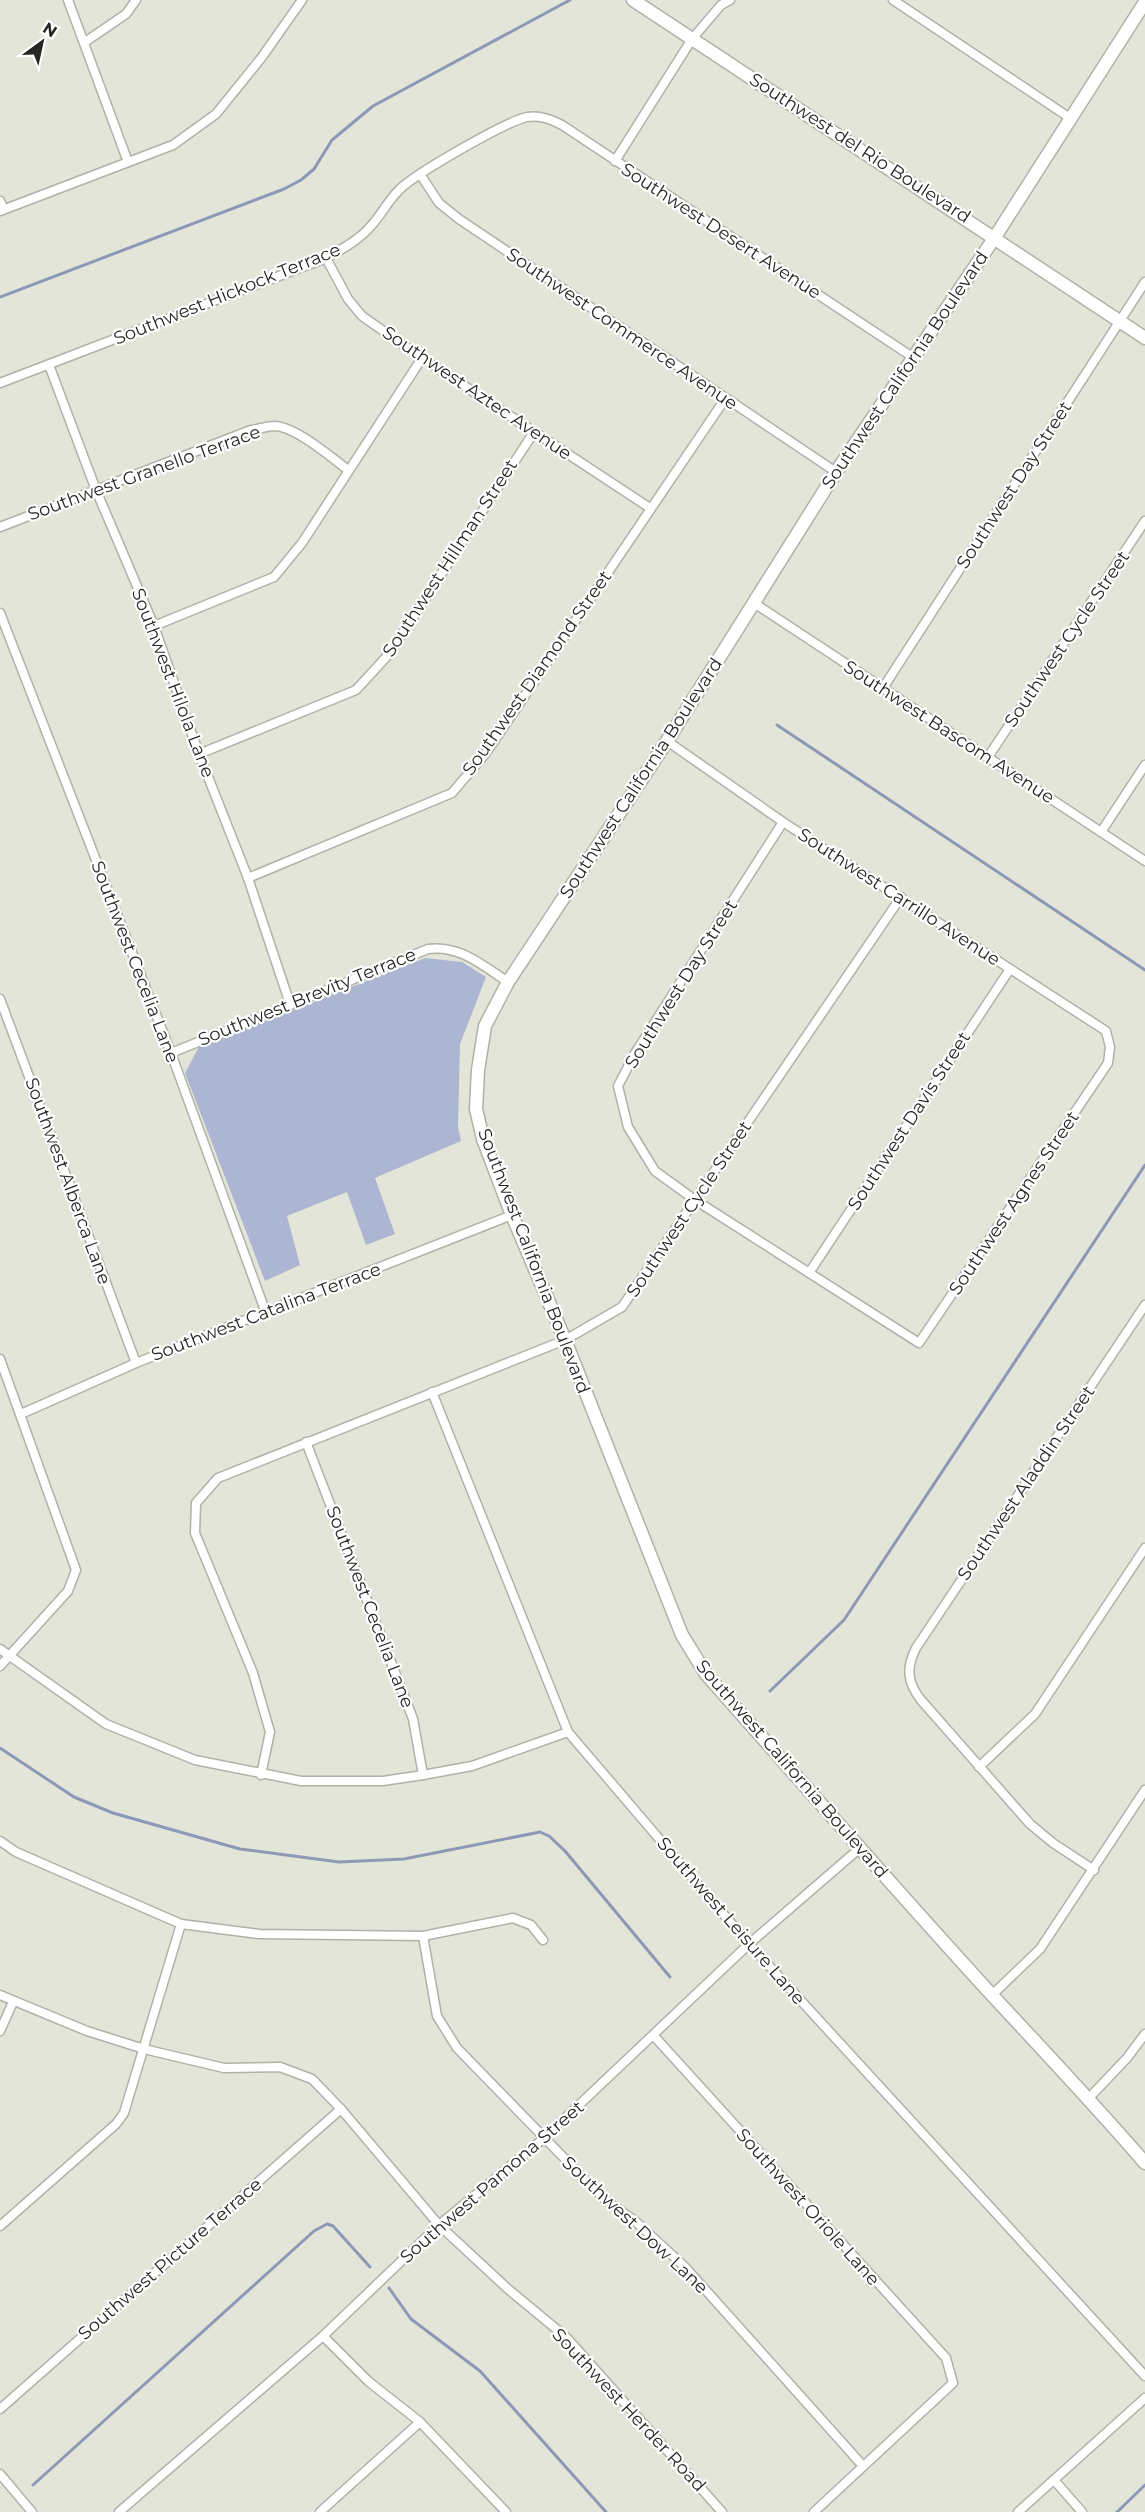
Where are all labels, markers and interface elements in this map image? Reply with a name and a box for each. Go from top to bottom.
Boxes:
north arrow [12,12,72,72]
text: N [39,18,60,41]
street label: Southwest del Rio Boulevard [745,68,975,228]
street label: Southwest Desert Avenue [617,158,825,304]
street label: Southwest Hickock Terrace [110,238,344,350]
street label: Southwest Commerce Avenue [502,243,742,415]
street label: Southwest California Boulevard [817,247,993,493]
street label: Southwest Aztec Avenue [378,321,576,465]
street label: Southwest Day Street [952,397,1076,573]
street label: Southwest Granello Terrace [25,421,263,525]
street label: Southwest Hillman Street [378,455,522,661]
street label: Southwest Cycle Street [1000,547,1134,731]
street label: Southwest Diamond Street [458,566,616,780]
street label: Southwest Hilola Lane [127,585,219,781]
street label: Southwest California Boulevard [555,654,727,902]
street label: Southwest Bascom Avenue [839,656,1059,809]
street label: Southwest Carrillo Avenue [794,823,1004,971]
street label: Southwest Cecelia Lane [86,858,184,1066]
street label: Southwest Day Street [620,895,742,1073]
street label: Southwest Brevity Terrace [195,943,419,1051]
street label: Southwest Davis Street [843,1027,975,1215]
street label: Southwest Alberca Lane [20,1075,116,1288]
street label: Southwest Agnes Street [944,1107,1084,1299]
street label: Southwest Cycle Street [622,1117,756,1301]
street label: Southwest California Boulevard [473,1125,595,1397]
street label: Southwest Catalina Terrace [148,1258,384,1366]
street label: Southwest Aladdin Street [953,1382,1099,1584]
street label: Southwest Cecelia Lane [321,1503,419,1711]
street label: Southwest California Boulevard [691,1655,893,1883]
street label: Southwest Leisure Lane [652,1833,810,2009]
street label: Southwest Pamona Street [396,2096,588,2268]
street label: Southwest Oriole Lane [732,2124,885,2290]
street label: Southwest Dow Lane [557,2152,713,2298]
street label: Southwest Picture Terrace [74,2173,266,2345]
street label: Southwest Herder Road [547,2324,711,2496]

